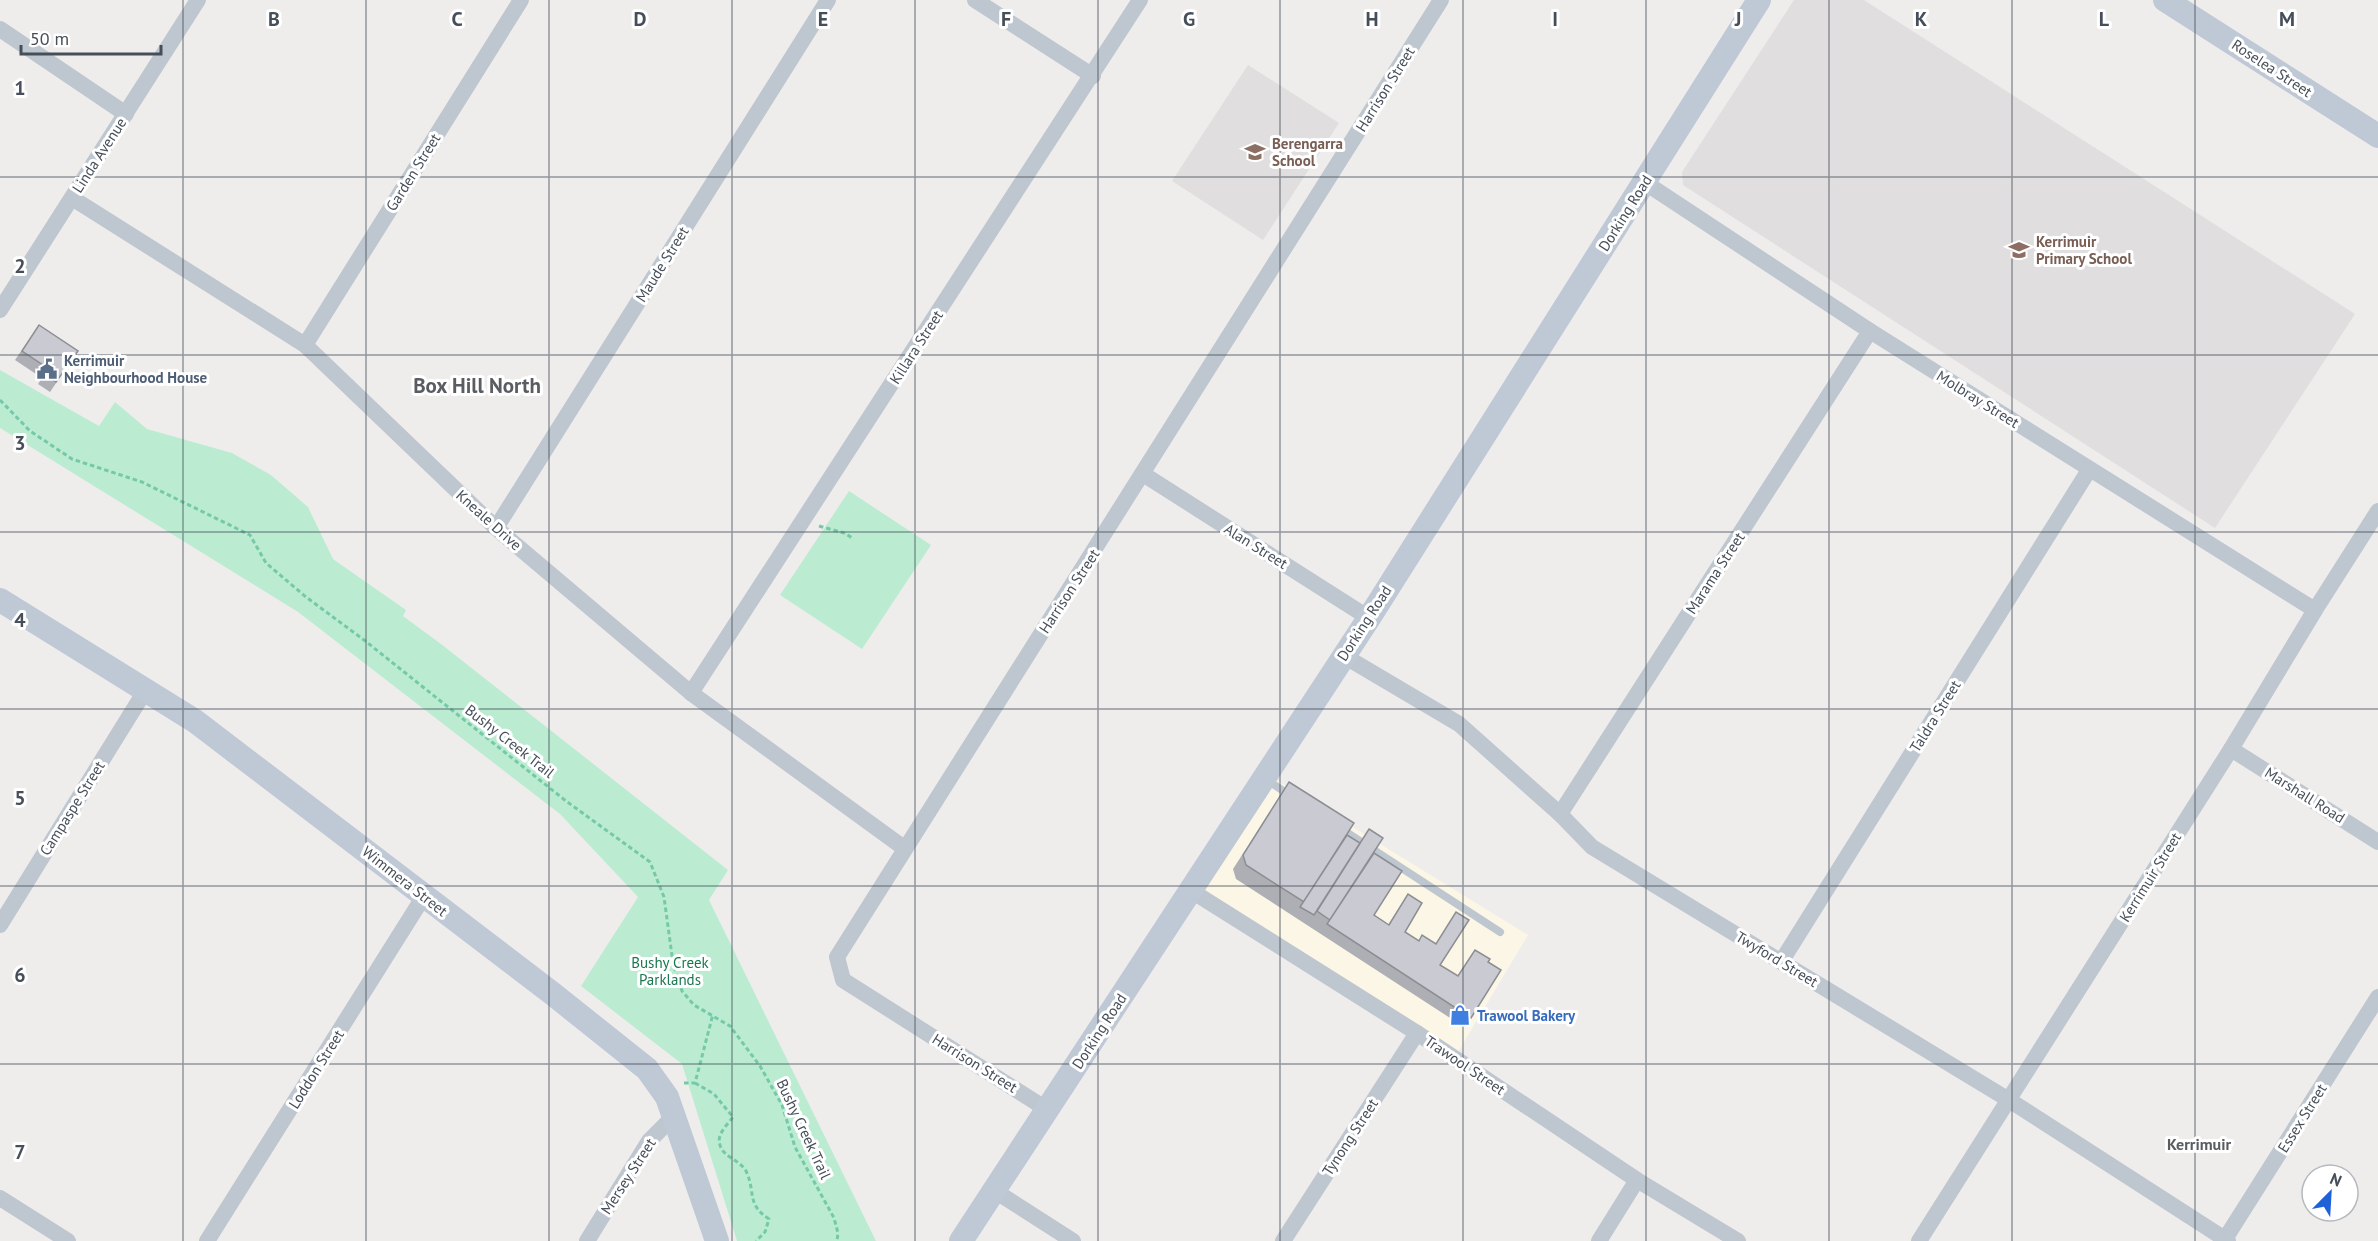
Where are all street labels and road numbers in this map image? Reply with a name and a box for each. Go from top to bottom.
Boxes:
street label: Roselea Street [2228,35,2316,101]
street label: Harrison Street [1351,43,1419,135]
street label: Linda Avenue [68,114,130,196]
street label: Garden Street [382,130,444,214]
street label: Dorking Road [1594,171,1656,255]
street label: Maude Street [631,223,693,305]
street label: Killara Street [885,307,947,387]
street label: Molbray Street [1933,366,2023,432]
street label: Kneale Drive [452,486,526,554]
street label: Alan Street [1221,519,1291,573]
street label: Marama Street [1681,529,1749,617]
street label: Harrison Street [1035,545,1103,637]
street label: Dorking Road [1333,582,1395,664]
street label: Taldra Street [1905,676,1965,756]
street label: Bushy Creek Trail [461,700,559,782]
street label: Campaspe Street [35,757,109,859]
street label: Marshall Road [2261,763,2349,827]
street label: Kerrimuir Street [2115,829,2185,925]
street label: Wimmera Street [358,842,452,920]
street label: Twyford Street [1732,927,1822,991]
street label: Dorking Road [1068,990,1130,1072]
street label: Loddon Street [284,1026,348,1112]
street label: Harrison Street [929,1029,1021,1097]
street label: Trawool Street [1421,1031,1509,1099]
street label: Bushy Creek Trail [773,1076,836,1183]
street label: Essex Street [2273,1080,2331,1156]
street label: Tynong Street [1318,1095,1382,1179]
street label: Mersey Street [596,1134,660,1218]

